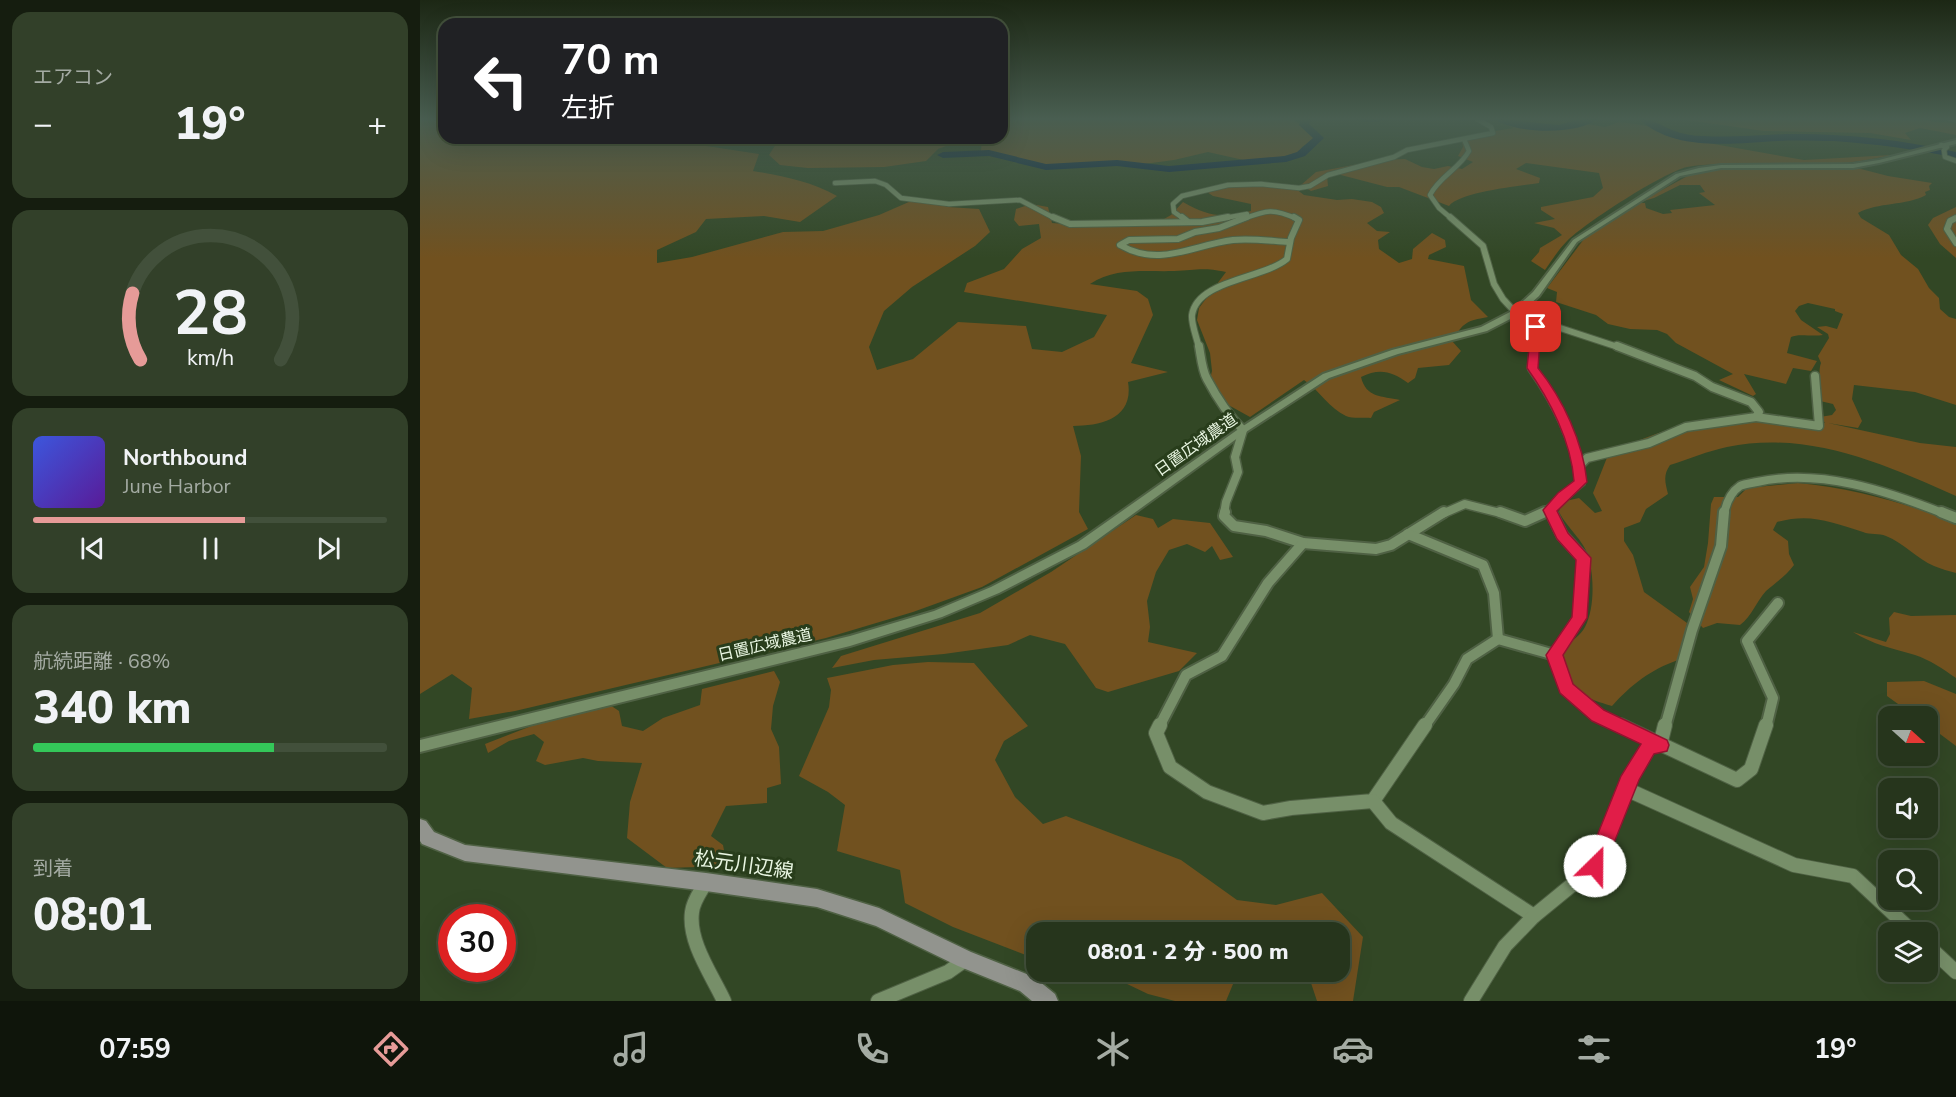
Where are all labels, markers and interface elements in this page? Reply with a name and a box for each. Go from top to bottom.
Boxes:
text: 70 m [561,32,660,89]
icon: left [462,42,540,120]
text: エアコン [33,64,113,91]
text: 左折 [561,90,615,127]
text: 19° [174,94,246,155]
text: − [33,102,53,147]
text: + [367,102,387,147]
text: 28 [173,271,247,356]
pin [1510,301,1561,352]
icon: arrive [1519,310,1552,343]
text: km/h [186,343,234,373]
street label: 日置広域農道 [1150,408,1242,482]
text: Northbound [123,443,247,473]
text: June Harbor [123,473,231,500]
icon: previous [76,532,109,565]
icon: pause [194,532,227,565]
icon: next [312,532,345,565]
street label: 日置広域農道 [716,623,814,667]
text: 航続距離 · 68% [33,648,170,675]
text: 340 km [33,678,192,739]
north arrow [1878,706,1938,766]
map controls [1878,706,1938,982]
button: sound [1878,778,1938,838]
position arrow [1563,834,1627,898]
street label: 松元川辺線 [693,845,795,885]
button: search [1878,850,1938,910]
text: 到着 [33,855,73,882]
text: 08:01 [33,885,153,946]
speed limit sign: 30 [438,904,516,982]
button: layers [1878,922,1938,982]
text: 08:01 · 2 分 · 500 m [1087,937,1289,967]
icon: directions [370,1028,412,1070]
icon: music [610,1028,652,1070]
icon: phone [851,1028,893,1070]
icon: climate [1092,1028,1134,1070]
icon: car [1332,1028,1374,1070]
icon: filters [1573,1028,1615,1070]
text: 07:59 [99,1031,171,1068]
text: 19° [1814,1031,1857,1068]

